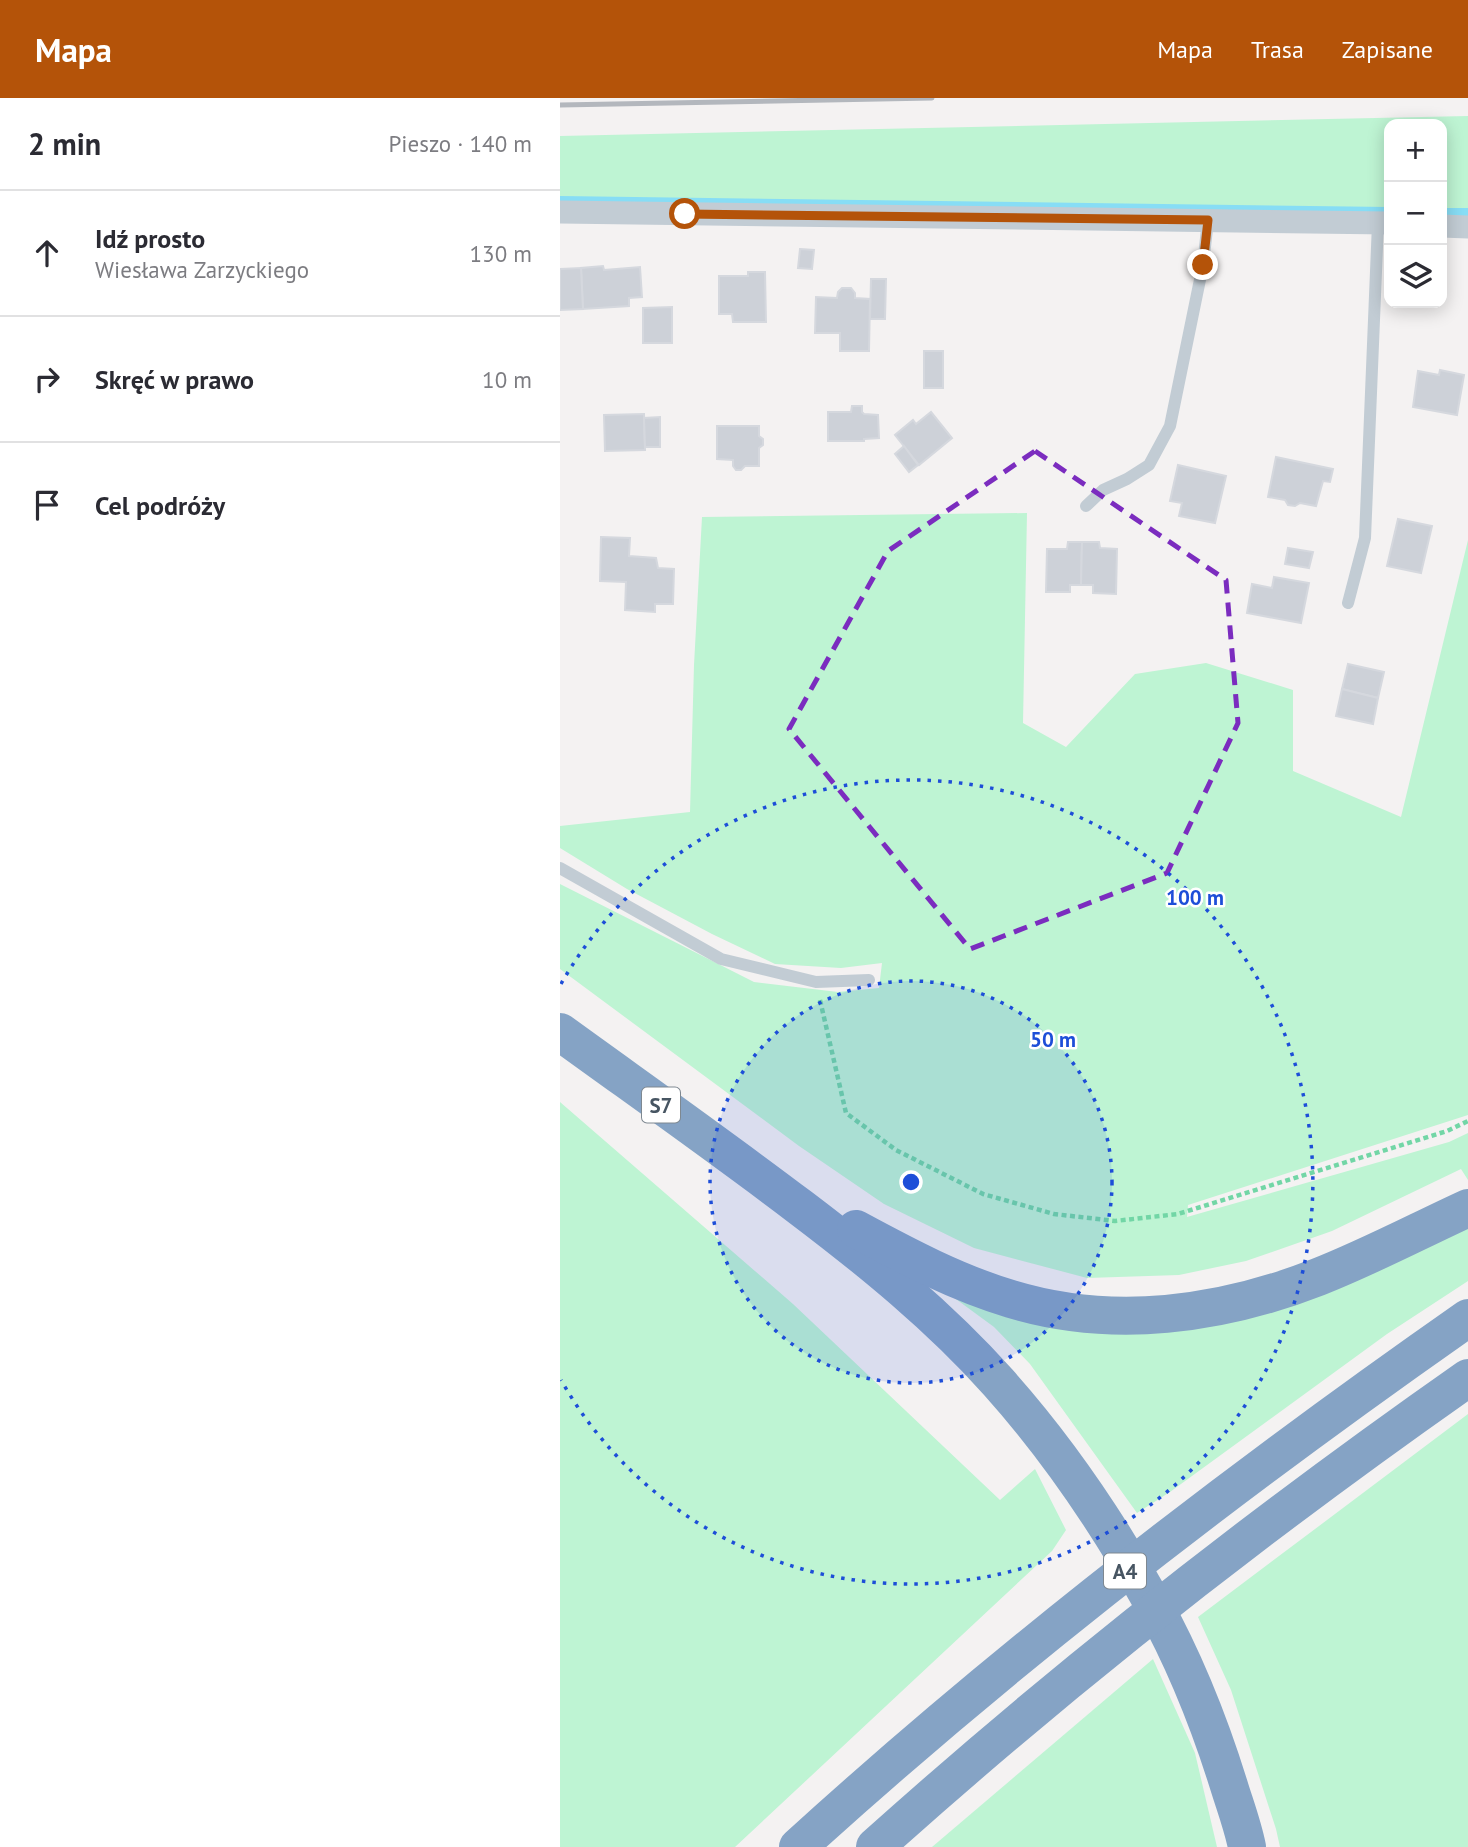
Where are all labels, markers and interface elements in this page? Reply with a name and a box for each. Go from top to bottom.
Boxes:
text: Mapa [35,28,112,71]
text: Mapa [1157,34,1213,65]
text: Trasa [1251,34,1304,65]
text: Zapisane [1342,34,1433,65]
map controls [1384,119,1447,308]
button: + [1384,119,1447,182]
text: 2 min [28,124,101,163]
text: Pieszo · 140 m [389,129,532,158]
button: − [1384,182,1447,245]
route start [669,198,700,229]
text: Idź prosto [95,222,205,255]
icon: ahead [28,234,66,272]
text: 130 m [470,239,532,268]
button: layers [1384,245,1447,308]
route end [1187,249,1218,280]
text: Wiesława Zarzyckiego [95,255,309,284]
icon: right [28,360,66,398]
text: Skręć w prawo [95,363,254,396]
text: 10 m [482,365,532,394]
icon: arrive [28,486,66,524]
text: Cel podróży [95,489,225,522]
text: 100 m [1166,884,1224,911]
text: 50 m [1030,1026,1076,1053]
road number: S7 [642,1088,680,1122]
centre of rings [899,1170,923,1194]
road number: A4 [1104,1554,1146,1588]

